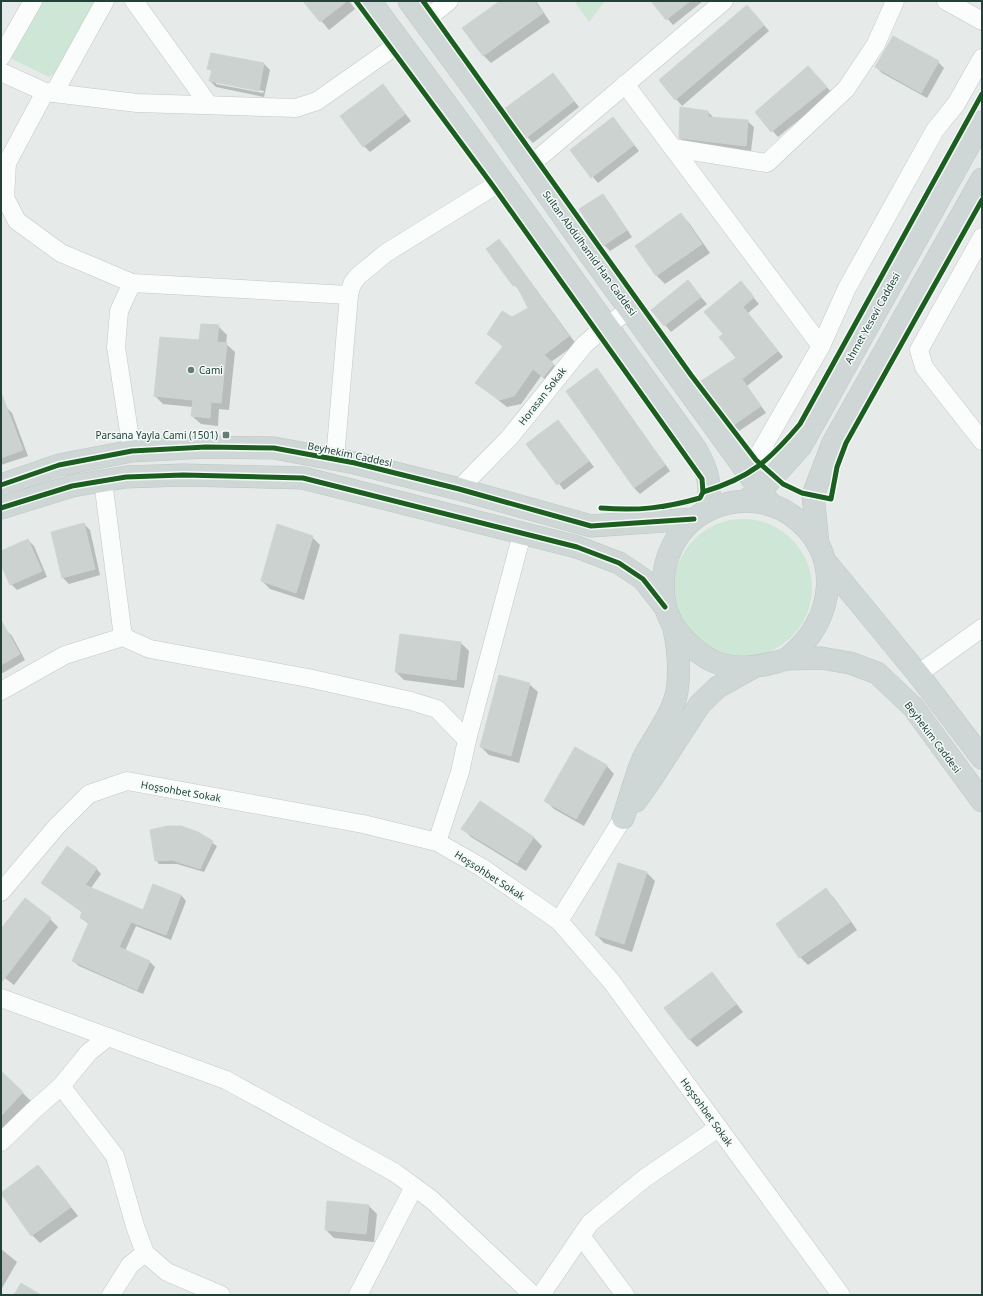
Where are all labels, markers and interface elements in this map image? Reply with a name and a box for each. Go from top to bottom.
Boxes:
street label: Sultan Abdülhamid Han Caddesi [540,188,640,318]
street label: Ahmet Yesevi Caddesi [841,270,903,366]
place label: Cami [199,363,223,377]
street label: Horasan Sokak [515,364,569,428]
marker: Cami [186,365,196,375]
place label: Parsana Yayla Cami (1501) [95,428,218,442]
marker: Parsana Yayla Cami (1501) [221,430,231,440]
street label: Beyhekim Caddesi [306,438,394,470]
street label: Beyhekim Caddesi [902,698,964,776]
street label: Hoşsohbet Sokak [140,777,223,805]
street label: Hoşsohbet Sokak [452,847,528,903]
street label: Hoşsohbet Sokak [677,1075,737,1149]

